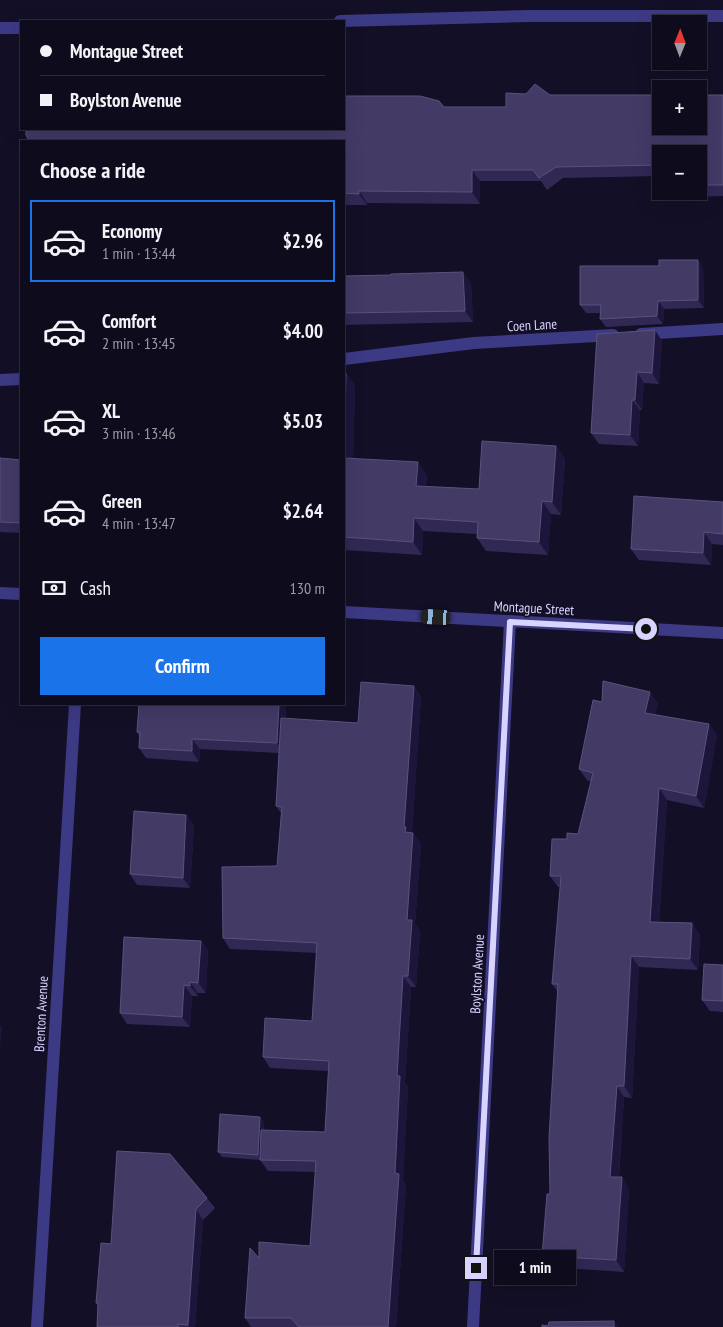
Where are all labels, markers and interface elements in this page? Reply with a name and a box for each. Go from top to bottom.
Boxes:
north arrow [652,15,708,70]
map controls [652,15,707,200]
text: Montague Street [70,39,183,63]
button: + [652,80,707,135]
text: Boylston Avenue [70,88,182,112]
button: − [652,145,707,200]
text: Choose a ride [40,156,145,184]
icon: car [42,219,87,264]
text: Economy [102,219,162,243]
text: $2.96 [283,229,323,253]
text: 1 min · 13:44 [102,243,176,263]
icon: car [42,309,87,354]
text: Comfort [102,309,156,333]
street label: Coen Lane [507,315,558,335]
text: $4.00 [283,319,323,343]
text: 2 min · 13:45 [102,333,176,353]
icon: car [42,399,87,444]
text: XL [102,399,120,423]
text: $5.03 [283,409,323,433]
text: 3 min · 13:46 [102,423,176,443]
icon: car [42,489,87,534]
text: Green [102,489,142,513]
text: $2.64 [283,499,323,523]
text: 4 min · 13:47 [102,513,176,533]
icon: cash [40,574,68,602]
text: Cash [80,576,111,600]
text: 130 m [290,578,325,598]
street label: Montague Street [493,597,575,619]
car [420,609,451,625]
route start [635,618,657,640]
button: Confirm [40,637,325,695]
street label: Boylston Avenue [466,934,488,1014]
street label: Brenton Avenue [30,975,52,1053]
callout: 1 min [494,1250,576,1286]
route end [465,1257,487,1279]
text: 1 min [519,1257,551,1277]

